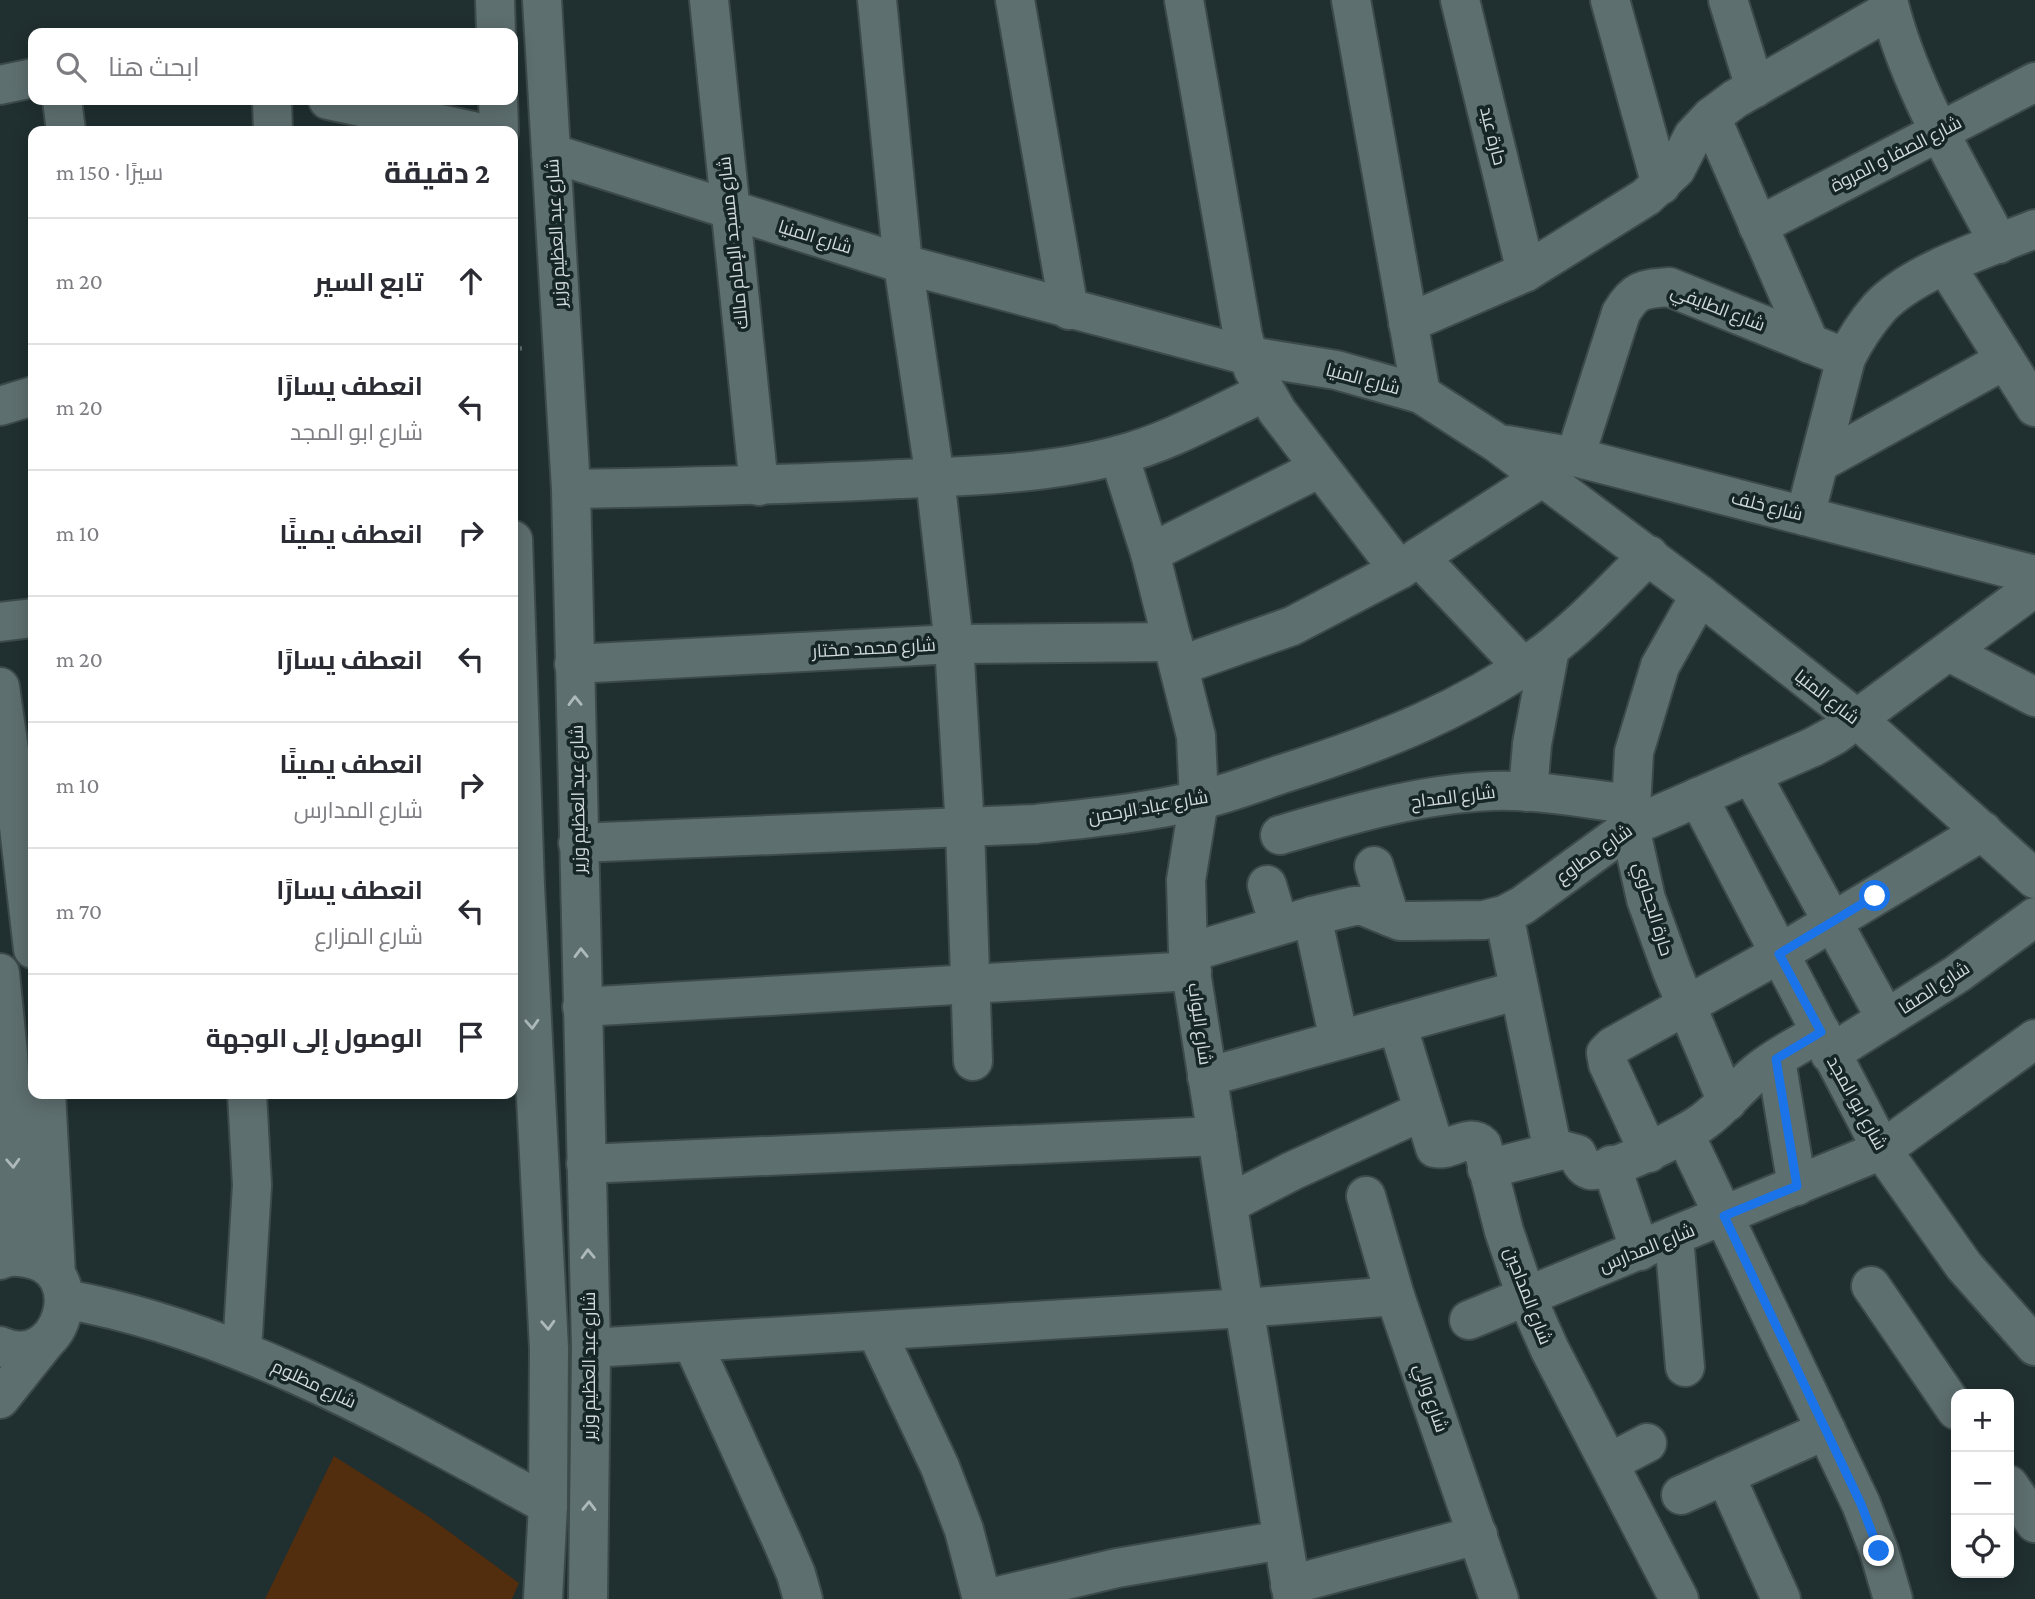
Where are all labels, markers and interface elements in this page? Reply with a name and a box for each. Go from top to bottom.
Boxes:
search box [28,28,518,105]
icon: search [52,48,90,86]
text: ابحث هنا [108,53,200,82]
street label: حارة عيد [1475,105,1510,168]
street label: شارع الصفا و المروة [1827,112,1966,197]
street label: شارع مسجد الإمام مالك [714,155,754,330]
text: 2 دقيقة [384,156,490,189]
street label: شارع عبد العظيم وزير [542,158,572,309]
text: سيرًا · 150 m [56,159,163,185]
street label: شارع المنيا [775,216,854,260]
icon: ahead [452,262,490,300]
text: 20 m [56,268,103,294]
text: تابع السير [315,268,423,297]
street label: شارع الطايفي [1667,281,1768,339]
street label: شارع المنيا [1323,359,1402,400]
text: انعطف يسارًا [276,372,423,401]
icon: left [452,388,490,426]
text: 20 m [56,394,103,420]
text: شارع ابو المجد [290,419,423,445]
street label: شارع خلف [1729,487,1805,526]
icon: right [452,514,490,552]
text: 10 m [56,520,99,546]
text: انعطف يمينًا [279,520,423,549]
street label: شارع محمد مختار [811,635,936,663]
icon: left [452,640,490,678]
text: 20 m [56,646,103,672]
text: انعطف يسارًا [276,646,423,675]
street label: شارع المنيا [1790,666,1863,730]
one-way arrow [568,696,583,707]
street label: شارع عبد العظيم وزير [567,724,591,874]
text: انعطف يمينًا [279,750,423,779]
icon: right [452,766,490,804]
text: 10 m [56,772,99,798]
street label: شارع المداح [1410,782,1497,814]
street label: شارع عباد الرحمن [1086,787,1210,829]
text: شارع المدارس [294,797,423,823]
street label: شارع مطاوع [1552,820,1637,889]
street label: حارة الجحاوي [1625,860,1677,959]
text: انعطف يسارًا [276,876,423,905]
route start [1859,880,1890,911]
icon: left [452,892,490,930]
text: 70 m [56,898,102,924]
text: شارع المزارع [314,923,423,949]
one-way arrow [573,948,589,958]
street label: شارع الصفا [1895,958,1974,1020]
street label: شارع البواب [1182,982,1216,1067]
icon: arrive [452,1018,490,1056]
one-way arrow [524,1019,539,1030]
text: الوصول إلى الوجهة [206,1024,423,1053]
street label: شارع ابو المجد [1821,1053,1891,1154]
one-way arrow [6,1158,21,1169]
street label: شارع المدارس [1596,1220,1698,1278]
street label: شارع المداحين [1498,1245,1556,1348]
one-way arrow [580,1249,596,1259]
street label: شارع عبد العظيم وزير [579,1292,601,1441]
one-way arrow [540,1319,555,1330]
street label: شارع مظلوم [268,1356,359,1414]
street label: شارع والي [1406,1361,1452,1436]
map controls [1951,1389,2014,1578]
button: + [1951,1389,2014,1452]
button: − [1951,1452,2014,1515]
one-way arrow [581,1501,597,1511]
button: locate [1951,1515,2014,1578]
route end [1863,1535,1894,1566]

